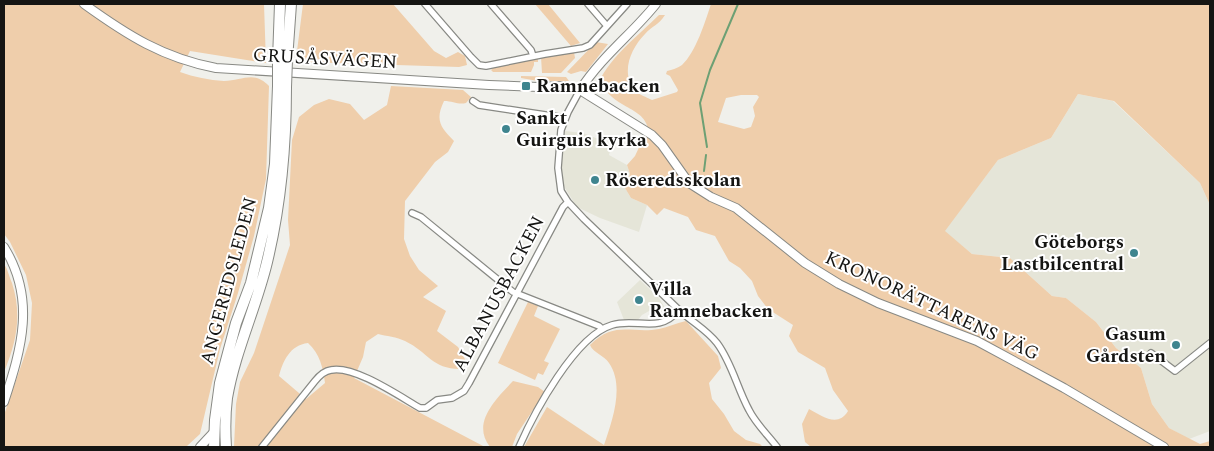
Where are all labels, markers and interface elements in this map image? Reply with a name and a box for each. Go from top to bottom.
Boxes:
street label: GRUSÅSVÄGEN [252,41,398,77]
place label: Ramnebacken [536,72,660,101]
marker: Ramnebacken [520,80,532,92]
place label: Sankt Guirguis kyrka [516,104,647,155]
marker: Sankt Guirguis kyrka [500,123,512,135]
place label: Röseredsskolan [605,166,741,195]
marker: Röseredsskolan [589,174,601,186]
street label: ANGEREDSLEDEN [193,194,265,368]
street label: ALBANUSBACKEN [445,211,553,377]
place label: Göteborgs Lastbilcentral [1001,228,1124,279]
street label: KRONORÄTTARENS VÄG [820,244,1044,368]
marker: Göteborgs Lastbilcentral [1128,247,1140,259]
place label: Villa Ramnebacken [649,275,773,326]
marker: Villa Ramnebacken [633,294,645,306]
place label: Gasum Gårdsten [1086,320,1166,371]
marker: Gasum Gårdsten [1170,339,1182,351]

